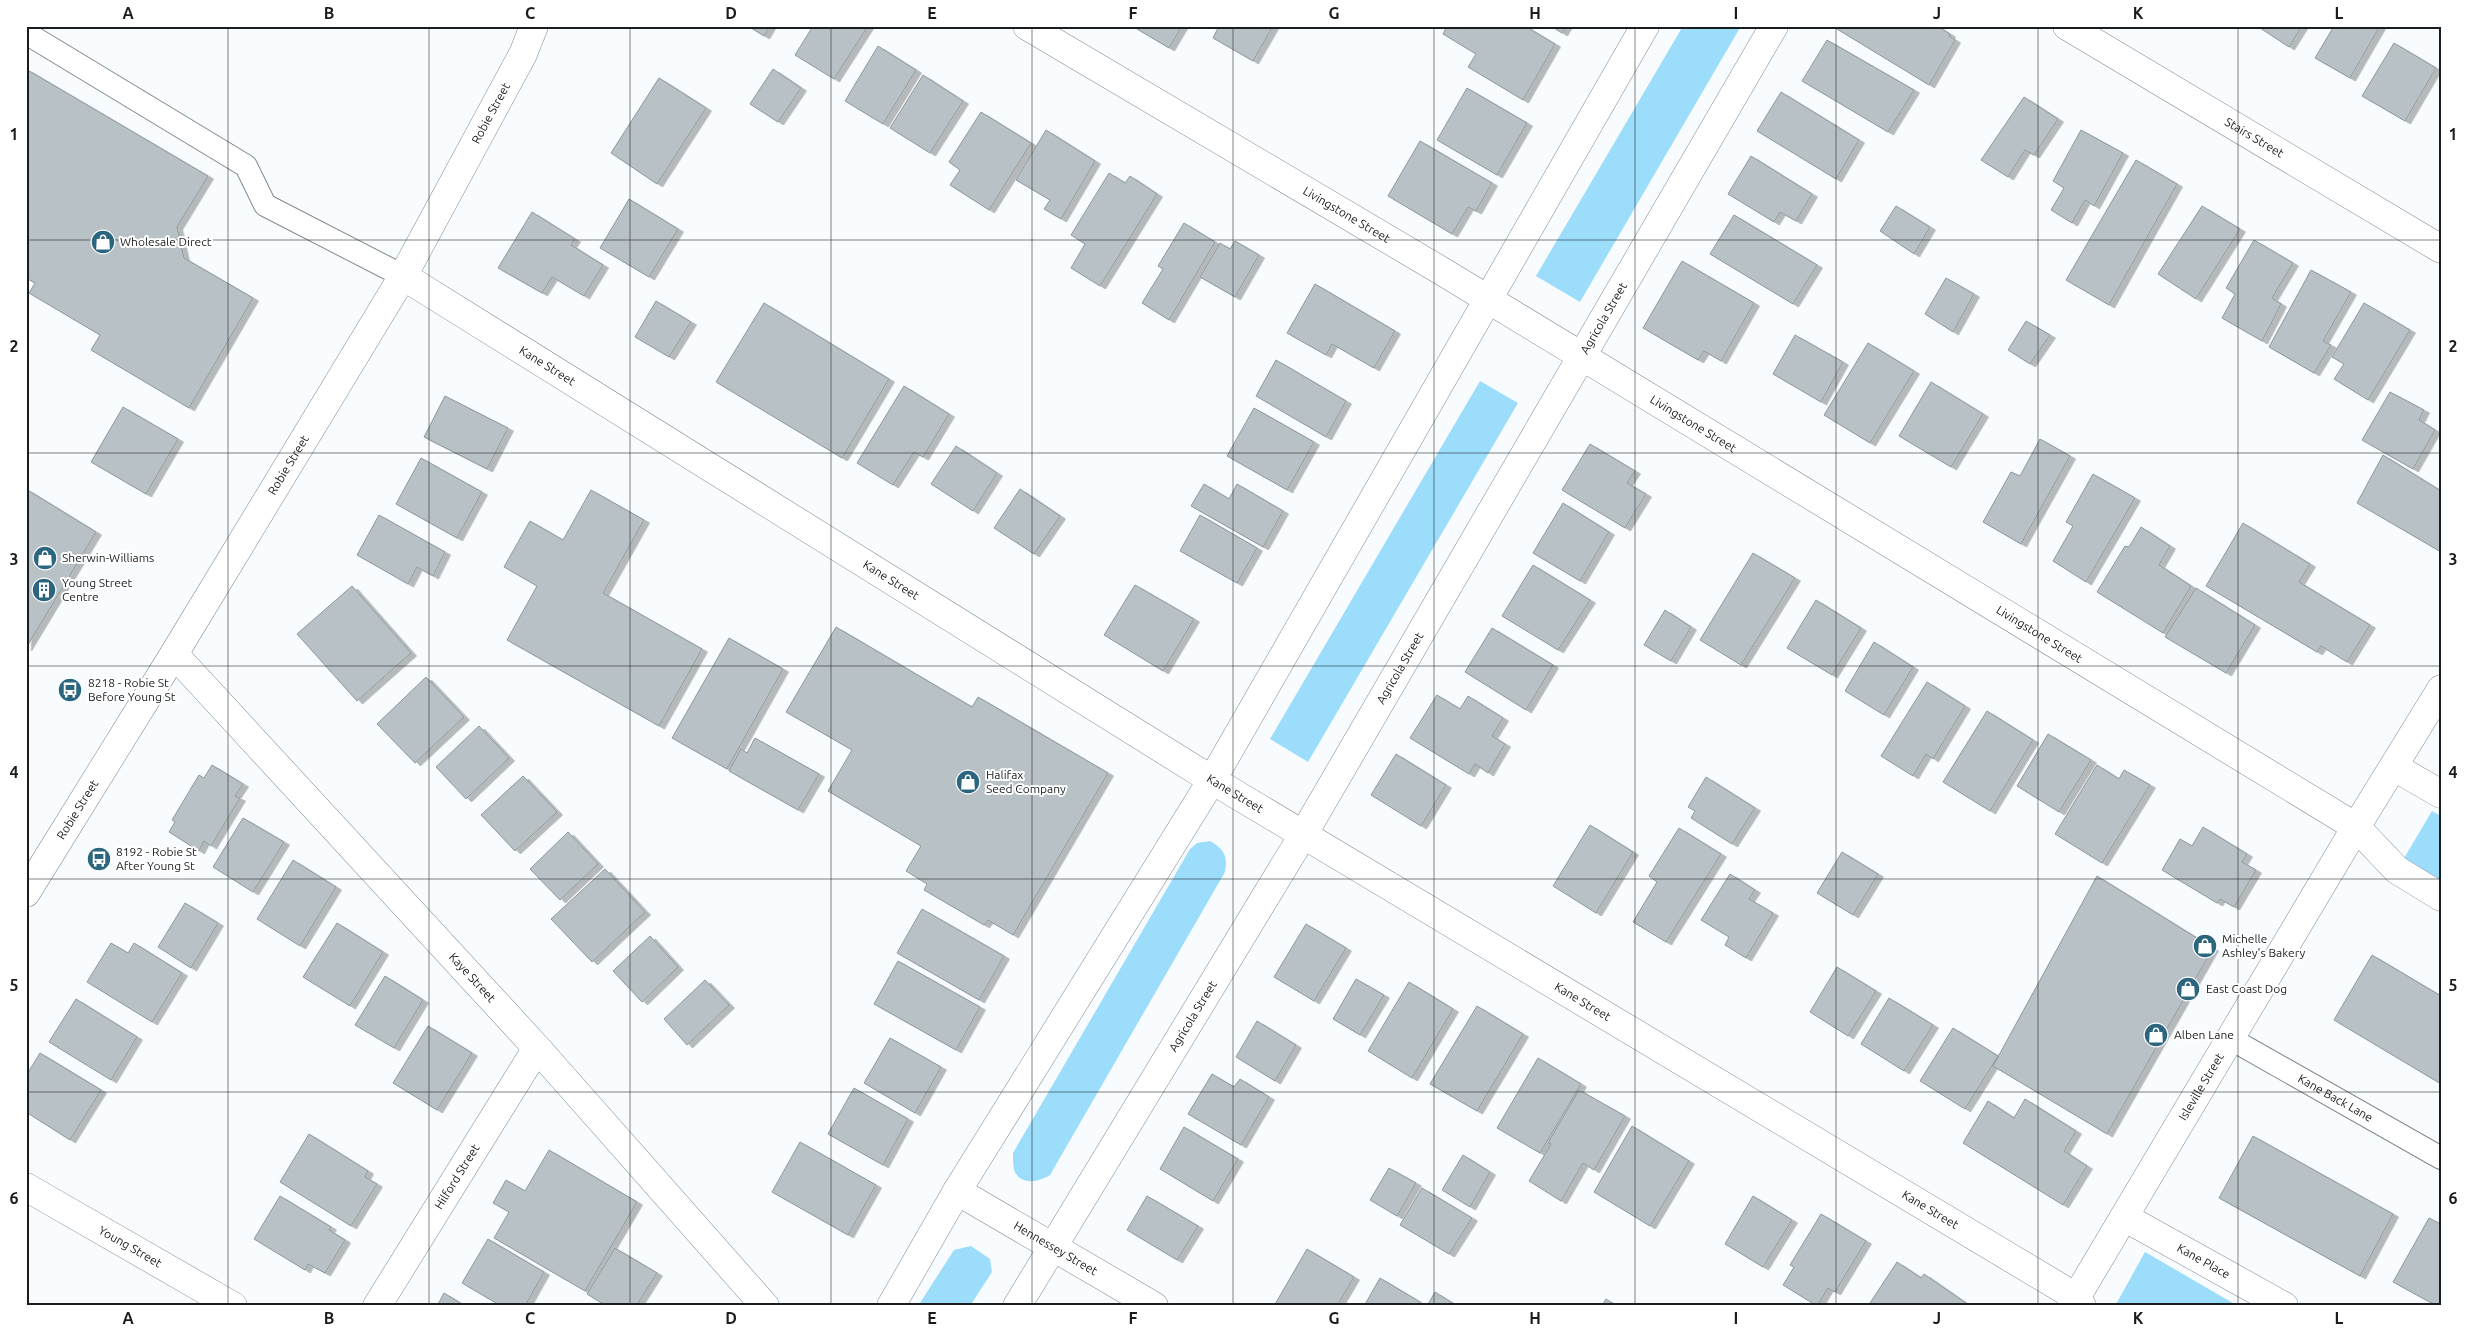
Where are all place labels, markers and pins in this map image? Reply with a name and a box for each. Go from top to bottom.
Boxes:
shop icon: Wholesale Direct [90,229,116,255]
place label: Wholesale Direct [120,235,212,248]
shop icon: Sherwin-Williams [32,545,58,571]
place label: Sherwin-Williams [62,551,154,564]
place label: Young Street Centre [62,576,133,603]
building icon: Young Street Centre [31,577,57,603]
place label: 8218 - Robie St Before Young St [88,676,176,703]
bus stop icon: 8218 - Robie St Before Young St [57,677,83,703]
place label: Halifax Seed Company [986,768,1066,795]
shop icon: Halifax Seed Company [955,769,981,795]
place label: 8192 - Robie St After Young St [116,845,197,872]
bus stop icon: 8192 - Robie St After Young St [86,846,112,872]
place label: Michelle Ashley's Bakery [2222,932,2305,959]
shop icon: Michelle Ashley's Bakery [2192,933,2218,959]
shop icon: East Coast Dog [2175,976,2201,1002]
place label: East Coast Dog [2206,982,2287,995]
shop icon: Alben Lane [2143,1022,2169,1048]
place label: Alben Lane [2174,1028,2234,1041]

